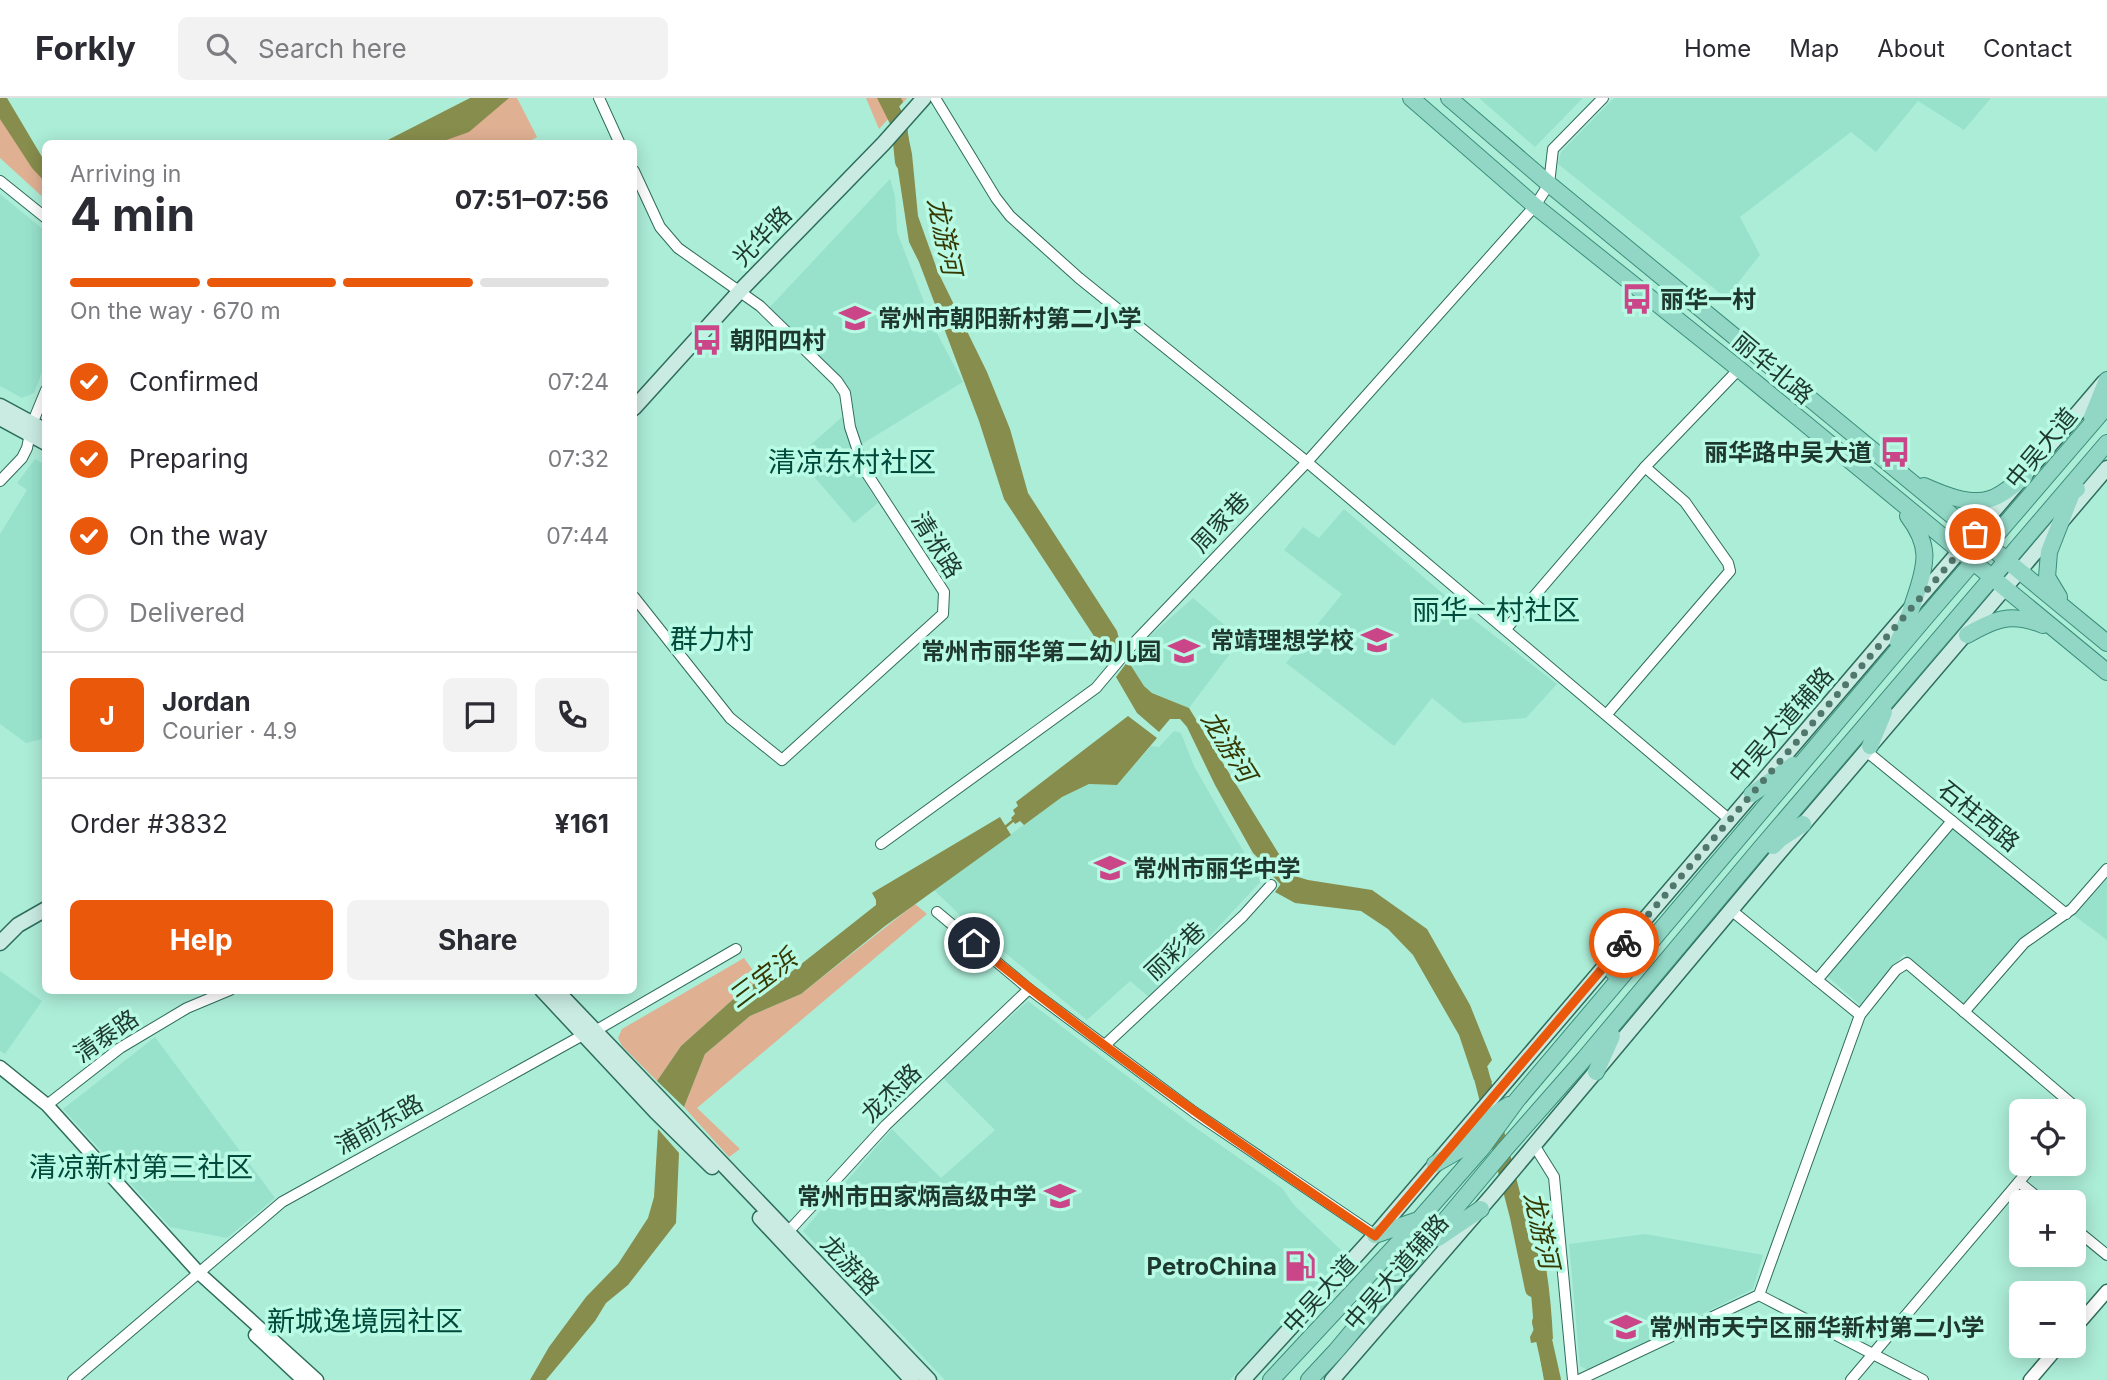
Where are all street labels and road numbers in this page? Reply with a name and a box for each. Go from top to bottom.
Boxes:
street label: 光华路 [727,200,797,272]
street label: 丽华北路 [1727,326,1819,410]
street label: 中吴大道 [1999,402,2083,494]
street label: 周家巷 [1185,486,1255,558]
street label: 清洑路 [906,507,968,583]
street label: 中吴大道辅路 [1723,661,1839,789]
street label: 石柱西路 [1933,775,2025,857]
street label: 丽彩巷 [1139,916,1211,986]
street label: 清泰路 [68,1003,144,1069]
street label: 龙杰路 [855,1058,927,1128]
street label: 浦前东路 [330,1088,428,1160]
street label: 中吴大道辅路 [1338,1208,1454,1336]
street label: 龙游路 [815,1229,885,1301]
street label: 中吴大道 [1277,1249,1363,1339]

